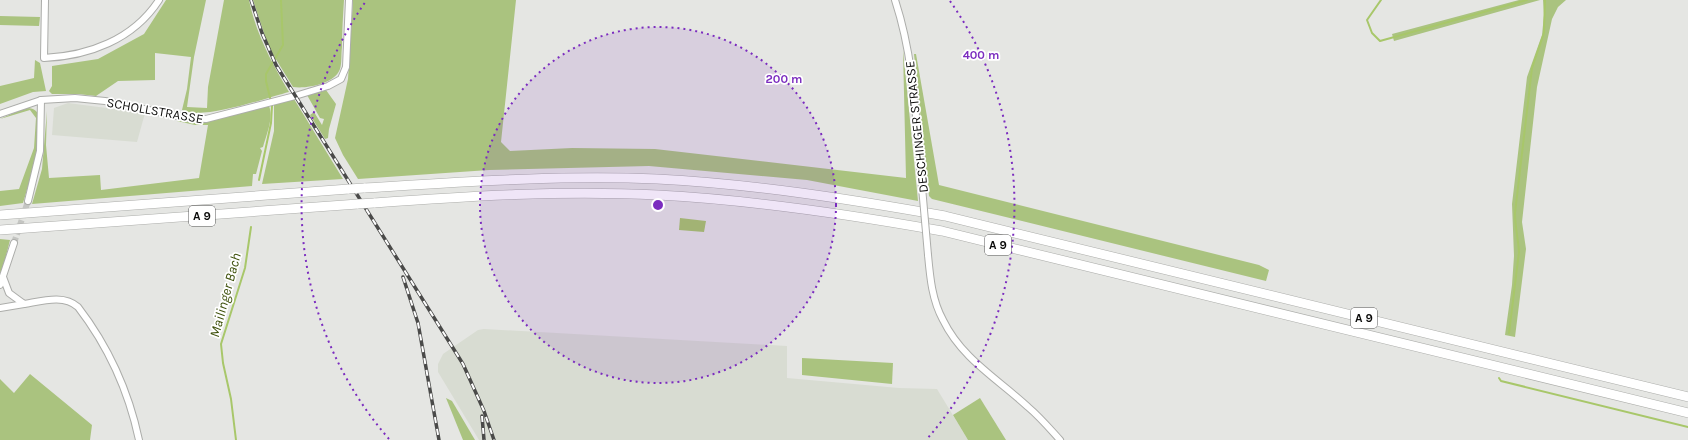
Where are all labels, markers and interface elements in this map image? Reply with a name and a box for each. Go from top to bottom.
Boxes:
text: 400 m [963,48,999,62]
street label: DESCHINGER STRASSE [902,60,931,194]
text: 200 m [766,72,802,86]
street label: SCHOLLSTRASSE [105,95,204,126]
centre of rings [651,198,665,212]
road number: A 9 [189,206,215,226]
road number: A 9 [985,235,1011,255]
water label: Mailinger Bach [206,251,245,339]
road number: A 9 [1351,308,1377,328]

